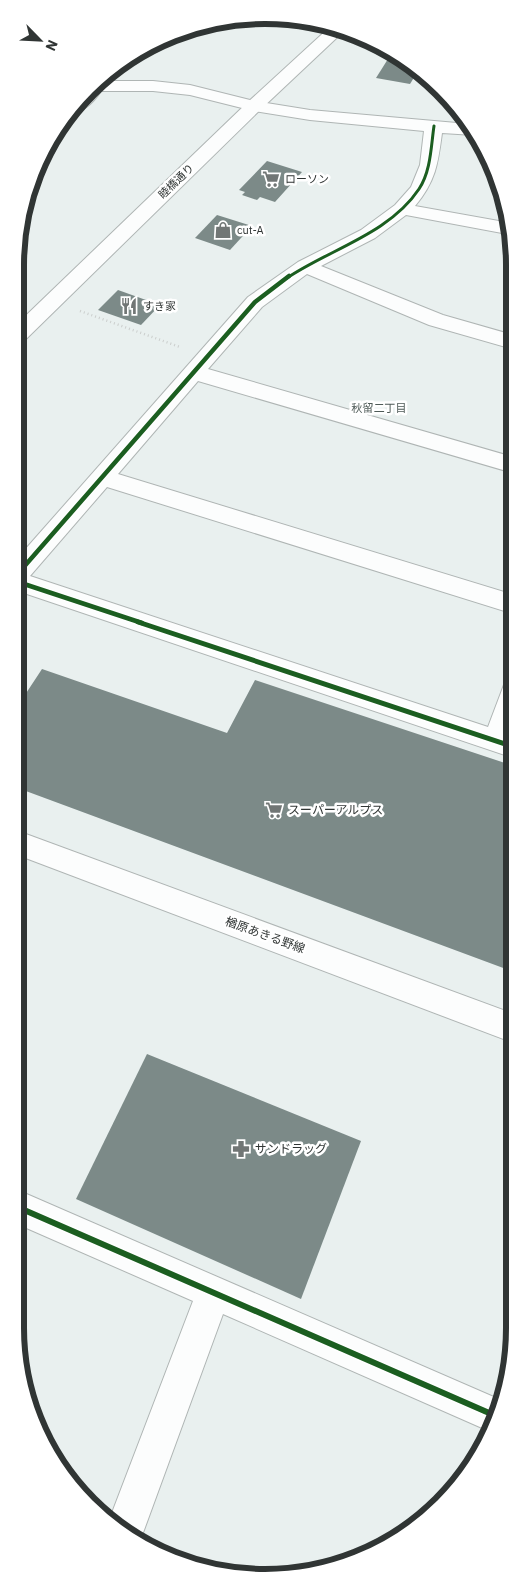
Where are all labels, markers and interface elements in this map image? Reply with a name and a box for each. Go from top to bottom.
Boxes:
north arrow [15,15,65,65]
text: N [42,37,62,54]
street label: 睦橋通り [155,161,197,201]
supermarket icon: ローソン [261,169,281,189]
place label: ローソン [285,172,329,186]
shop icon: cut-A [213,220,233,240]
place label: cut-A [237,223,264,237]
restaurant icon: すき家 [119,296,139,316]
place label: すき家 [143,299,176,313]
district label: 秋留二丁目 [352,401,407,415]
supermarket icon: スーパーアルプス [264,800,284,820]
place label: スーパーアルプス [288,802,383,817]
street label: 楢原あきる野線 [223,913,307,956]
pharmacy icon: サンドラッグ [231,1139,251,1159]
place label: サンドラッグ [255,1141,327,1156]

